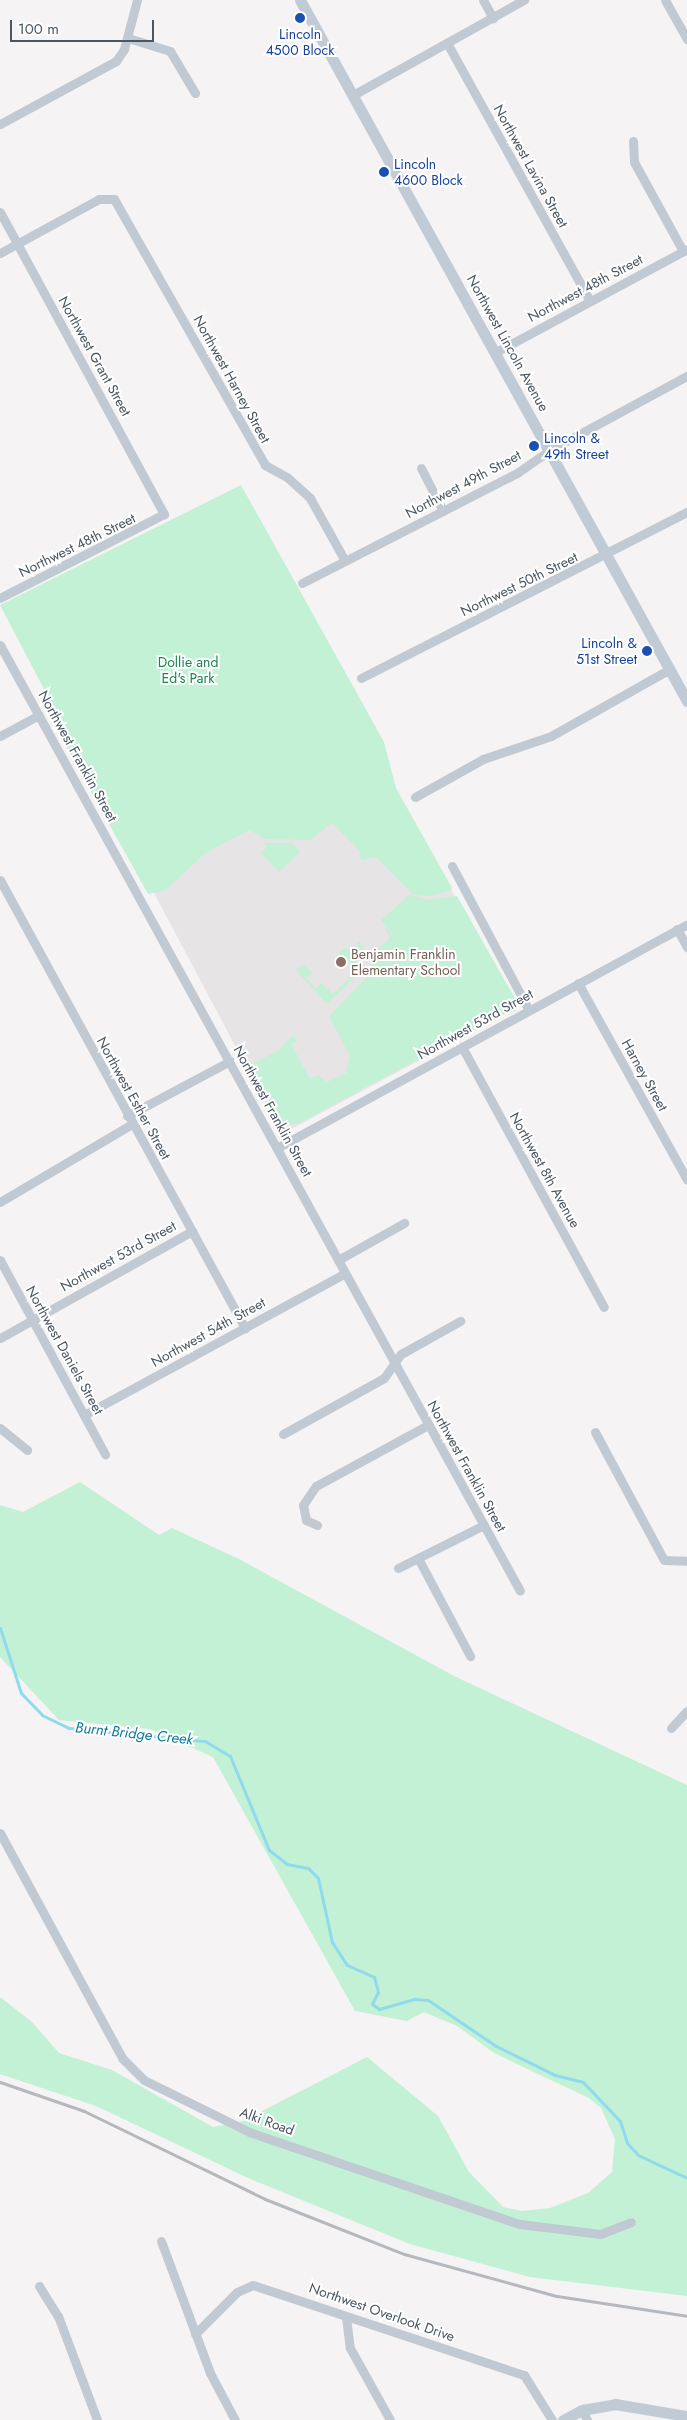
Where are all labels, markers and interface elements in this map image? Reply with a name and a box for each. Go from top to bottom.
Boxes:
scale bar [12,10,156,42]
marker: Lincoln 4500 Block [294,12,306,24]
text: 100 m [18,18,59,40]
place label: Lincoln 4500 Block [266,26,334,58]
street label: Northwest Lavina Street [490,102,572,230]
place label: Lincoln 4600 Block [394,156,463,188]
marker: Lincoln 4600 Block [378,166,390,178]
street label: Northwest 48th Street [525,251,645,325]
street label: Northwest Lincoln Avenue [463,272,553,414]
street label: Northwest Grant Street [55,293,135,419]
street label: Northwest Harney Street [190,312,274,446]
place label: Lincoln & 49th Street [544,430,609,462]
marker: Lincoln & 49th Street [528,440,540,452]
street label: Northwest 49th Street [402,446,524,522]
street label: Northwest 48th Street [16,509,138,581]
street label: Northwest 50th Street [458,548,580,620]
place label: Lincoln & 51st Street [576,635,637,668]
marker: Lincoln & 51st Street [641,645,653,657]
park label: Dollie and Ed's Park [158,654,218,686]
street label: Northwest Franklin Street [35,688,121,824]
place label: Benjamin Franklin Elementary School [351,946,461,979]
marker: Benjamin Franklin Elementary School [335,956,347,968]
street label: Northwest 53rd Street [414,985,536,1063]
street label: Northwest Esther Street [93,1034,175,1162]
street label: Harney Street [618,1036,672,1114]
street label: Northwest Franklin Street [230,1043,316,1179]
street label: Northwest 8th Avenue [506,1109,584,1231]
street label: Northwest 53rd Street [57,1217,179,1295]
street label: Northwest Daniels Street [23,1283,107,1417]
street label: Northwest 54th Street [148,1294,268,1370]
street label: Northwest Franklin Street [424,1398,510,1534]
water label: Burnt Bridge Creek [74,1719,194,1749]
street label: Alki Road [238,2103,296,2139]
street label: Northwest Overlook Drive [307,2279,457,2345]

